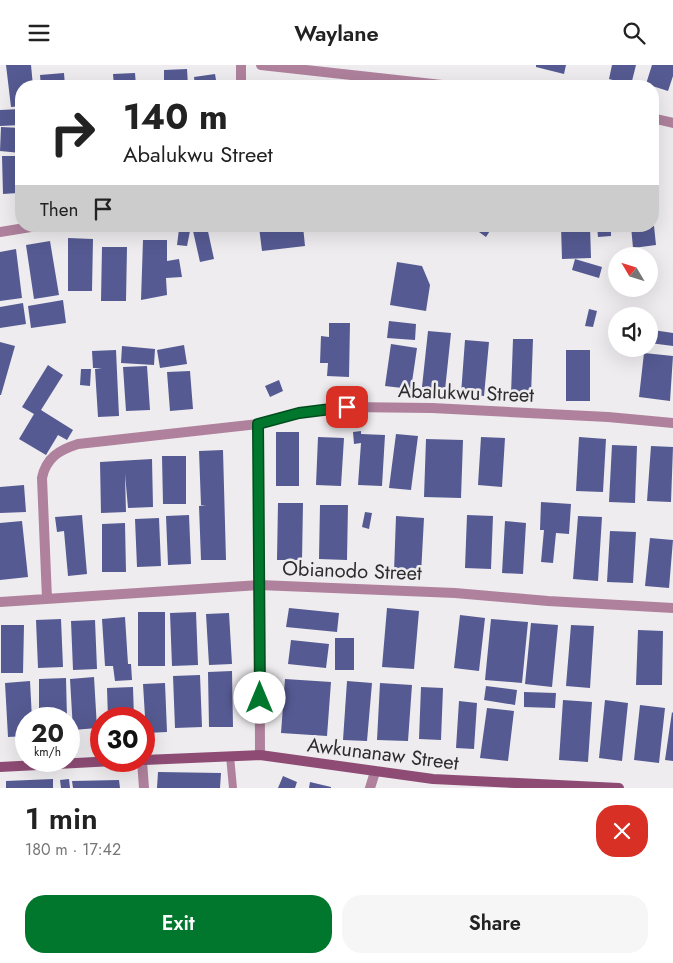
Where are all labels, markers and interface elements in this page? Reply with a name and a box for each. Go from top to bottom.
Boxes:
text: Waylane [294,17,379,49]
icon: menu [25,19,53,47]
icon: search [620,19,648,47]
text: 140 m [123,92,228,142]
icon: right [40,100,105,165]
text: Abalukwu Street [123,138,273,170]
icon: arrive [89,195,117,223]
text: Then [40,196,79,223]
north arrow [608,247,658,297]
map controls [608,247,658,357]
button: sound [608,307,658,357]
street label: Abalukwu Street [397,376,535,410]
pin [326,386,368,428]
icon: arrive [333,393,361,421]
street label: Obianodo Street [282,554,422,588]
position arrow [233,671,285,723]
speed limit sign: 30 [90,707,155,772]
text: 20 [31,715,64,751]
street label: Awkunanaw Street [306,730,461,778]
text: km/h [34,743,61,761]
text: 1 min [25,797,98,840]
button: close [596,805,648,857]
text: 180 m · 17:42 [25,838,121,861]
button: Exit [25,895,332,953]
button: Share [342,895,648,953]

